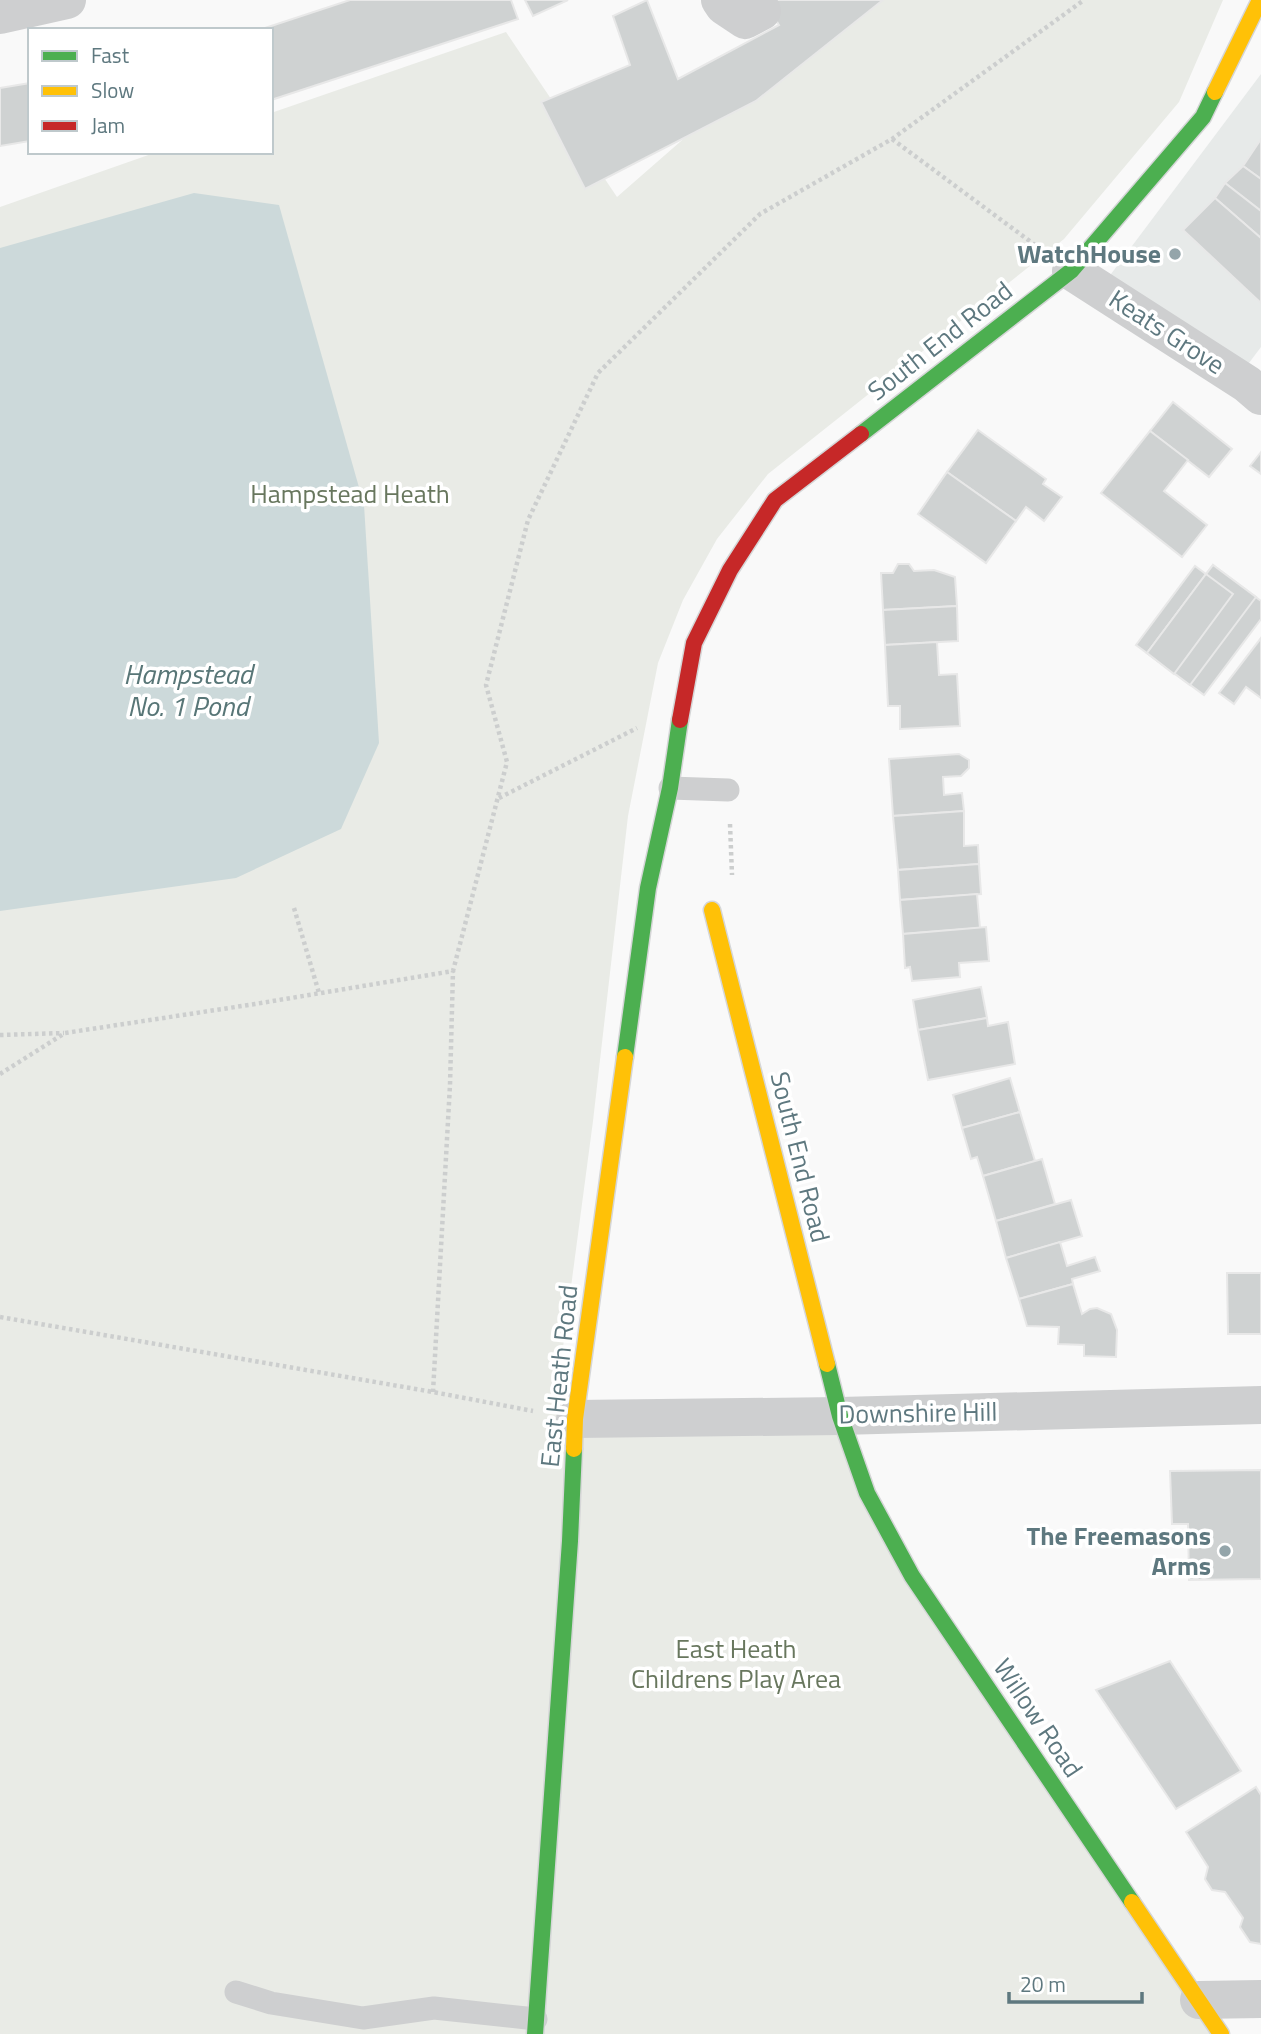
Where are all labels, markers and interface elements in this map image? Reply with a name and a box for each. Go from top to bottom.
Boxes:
legend [28,28,273,154]
text: Fast [91,39,130,71]
text: Slow [91,74,134,106]
text: Jam [91,109,125,141]
place label: WatchHouse [1017,234,1161,273]
marker: WatchHouse [1167,246,1183,262]
street label: South End Road [859,272,1020,410]
street label: Keats Grove [1102,280,1233,384]
park label: Hampstead Heath [250,474,450,513]
water label: Hampstead No. 1 Pond [124,652,255,727]
street label: South End Road [760,1067,841,1246]
street label: East Heath Road [530,1283,587,1469]
street label: Downshire Hill [838,1392,998,1433]
place label: The Freemasons Arms [1027,1516,1211,1585]
marker: The Freemasons Arms [1217,1543,1233,1559]
park label: East Heath Childrens Play Area [631,1629,841,1698]
street label: Willow Road [984,1650,1093,1785]
scale bar [1009,1960,1142,2004]
text: 20 m [1020,1968,1066,2000]

